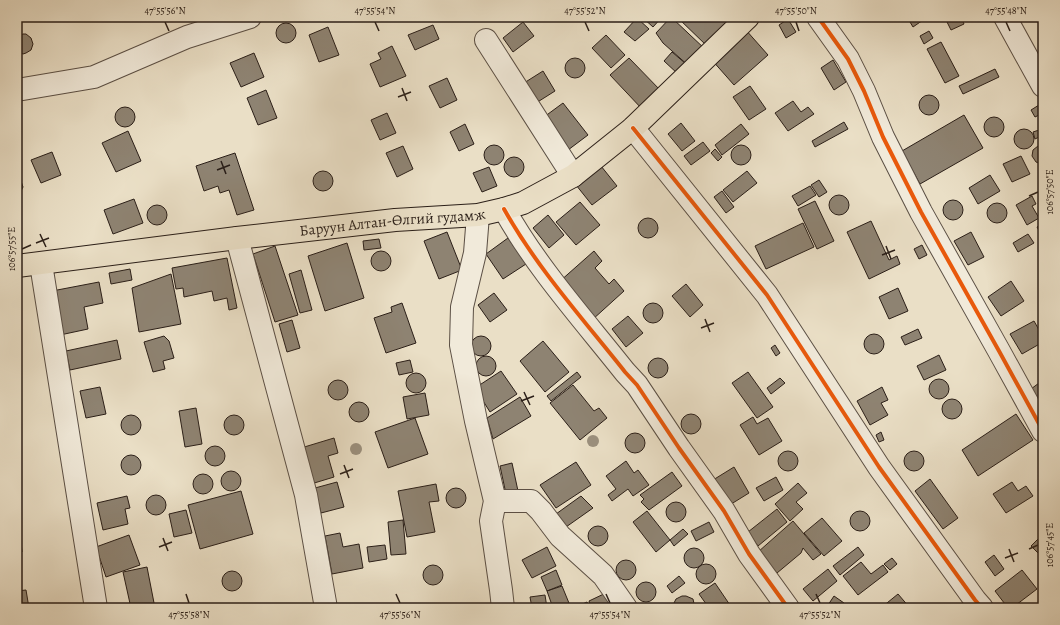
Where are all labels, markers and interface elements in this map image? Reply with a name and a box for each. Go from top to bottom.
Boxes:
text: 47°55'56"N [144,4,186,17]
text: 47°55'54"N [354,4,396,17]
text: 47°55'52"N [564,4,606,17]
text: 47°55'50"N [775,4,817,17]
text: 47°55'48"N [985,4,1027,17]
text: 106°57'50"E [1043,169,1056,215]
street label: Баруун Алтан-Өлгий гудамж [298,204,487,241]
text: 106°57'55"E [5,227,18,271]
text: 106°57'45"E [1043,523,1056,567]
text: 47°55'58"N [168,608,210,621]
text: 47°55'56"N [379,608,421,621]
text: 47°55'54"N [589,608,631,621]
text: 47°55'52"N [799,608,841,621]

